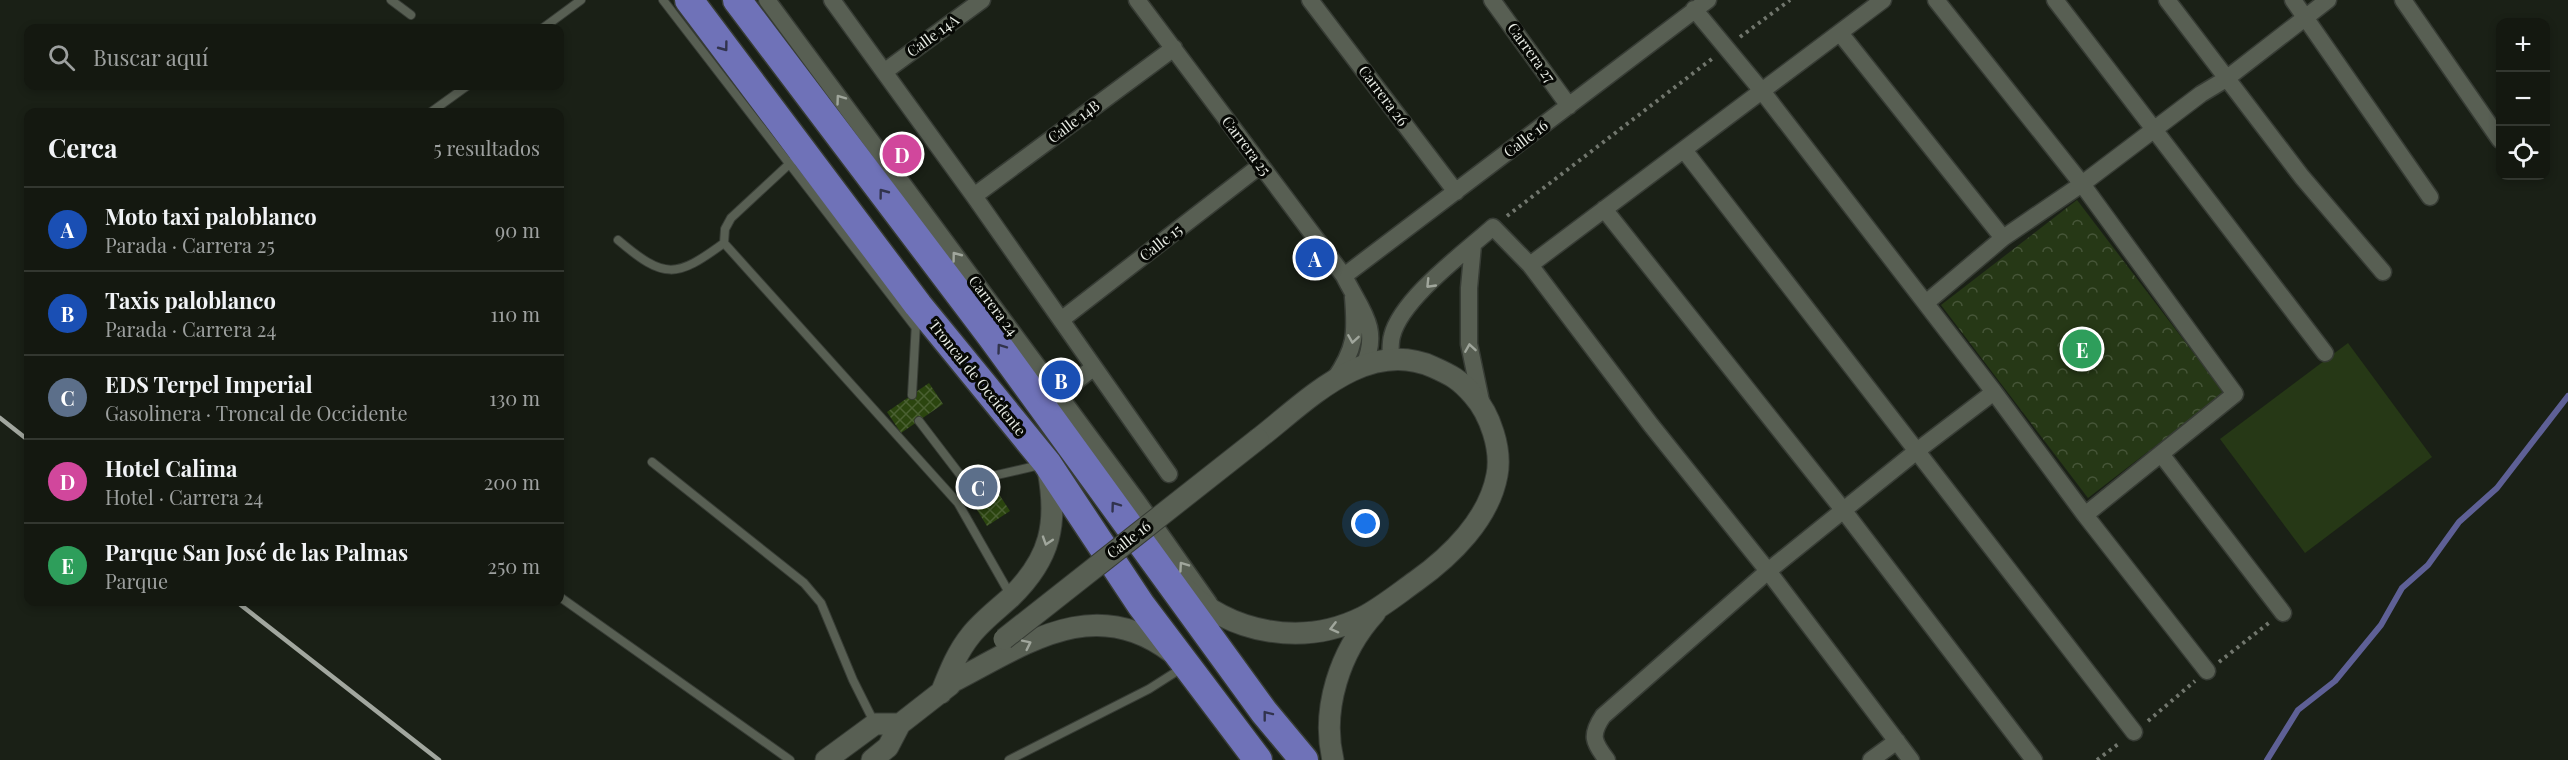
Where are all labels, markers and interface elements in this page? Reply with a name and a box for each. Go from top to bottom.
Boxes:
street label: Calle 14A [902,9,963,61]
street label: Carrera 27 [1503,18,1560,86]
map controls [2496,18,2550,180]
button: + [2496,18,2550,72]
search box [24,24,564,90]
one-way arrow [717,40,728,51]
icon: search [45,41,78,74]
text: Buscar aquí [93,42,208,72]
street label: Carrera 26 [1354,61,1413,130]
button: − [2496,72,2550,126]
one-way arrow [837,95,848,106]
street label: Calle 14B [1043,95,1103,147]
street label: Carrera 25 [1218,112,1276,179]
street label: Calle 16 [1499,115,1552,161]
button: locate [2496,126,2550,180]
text: Cerca [48,130,117,165]
pin: D [882,132,922,176]
text: 5 resultados [434,134,540,161]
one-way arrow [879,188,890,199]
text: Moto taxi paloblanco [105,201,317,231]
text: A [61,216,74,243]
text: 90 m [495,216,540,243]
street label: Calle 15 [1135,219,1186,265]
text: Parada · Carrera 25 [105,231,275,258]
pin: A [1296,236,1334,280]
one-way arrow [953,252,964,263]
street label: Carrera 24 [965,271,1023,340]
one-way arrow [1426,277,1437,287]
text: Taxis paloblanco [105,285,276,315]
text: B [61,300,74,327]
text: 110 m [490,300,540,327]
text: Parada · Carrera 24 [105,315,276,342]
street label: Troncal de Occidente [925,315,1031,440]
pin: E [2062,326,2102,372]
one-way arrow [1347,334,1359,344]
one-way arrow [997,344,1008,355]
one-way arrow [1465,344,1477,353]
pin: B [1042,358,1080,403]
text: EDS Terpel Imperial [105,369,313,399]
text: C [60,384,75,411]
text: 130 m [489,384,540,411]
text: Gasolinera · Troncal de Occidente [105,399,408,426]
text: Hotel Calima [105,453,237,483]
pin: C [958,464,998,510]
text: D [60,468,75,495]
text: 200 m [484,468,540,495]
text: Hotel · Carrera 24 [105,483,263,510]
one-way arrow [1112,501,1123,512]
your location [1351,509,1380,538]
street label: Calle 16 [1102,516,1155,563]
one-way arrow [1041,536,1054,546]
text: Parque San José de las Palmas [105,537,408,567]
text: E [61,552,74,579]
text: 250 m [487,552,540,579]
one-way arrow [1179,561,1190,572]
text: Parque [105,567,168,594]
one-way arrow [1329,620,1339,633]
one-way arrow [1020,640,1031,651]
one-way arrow [1263,710,1274,721]

